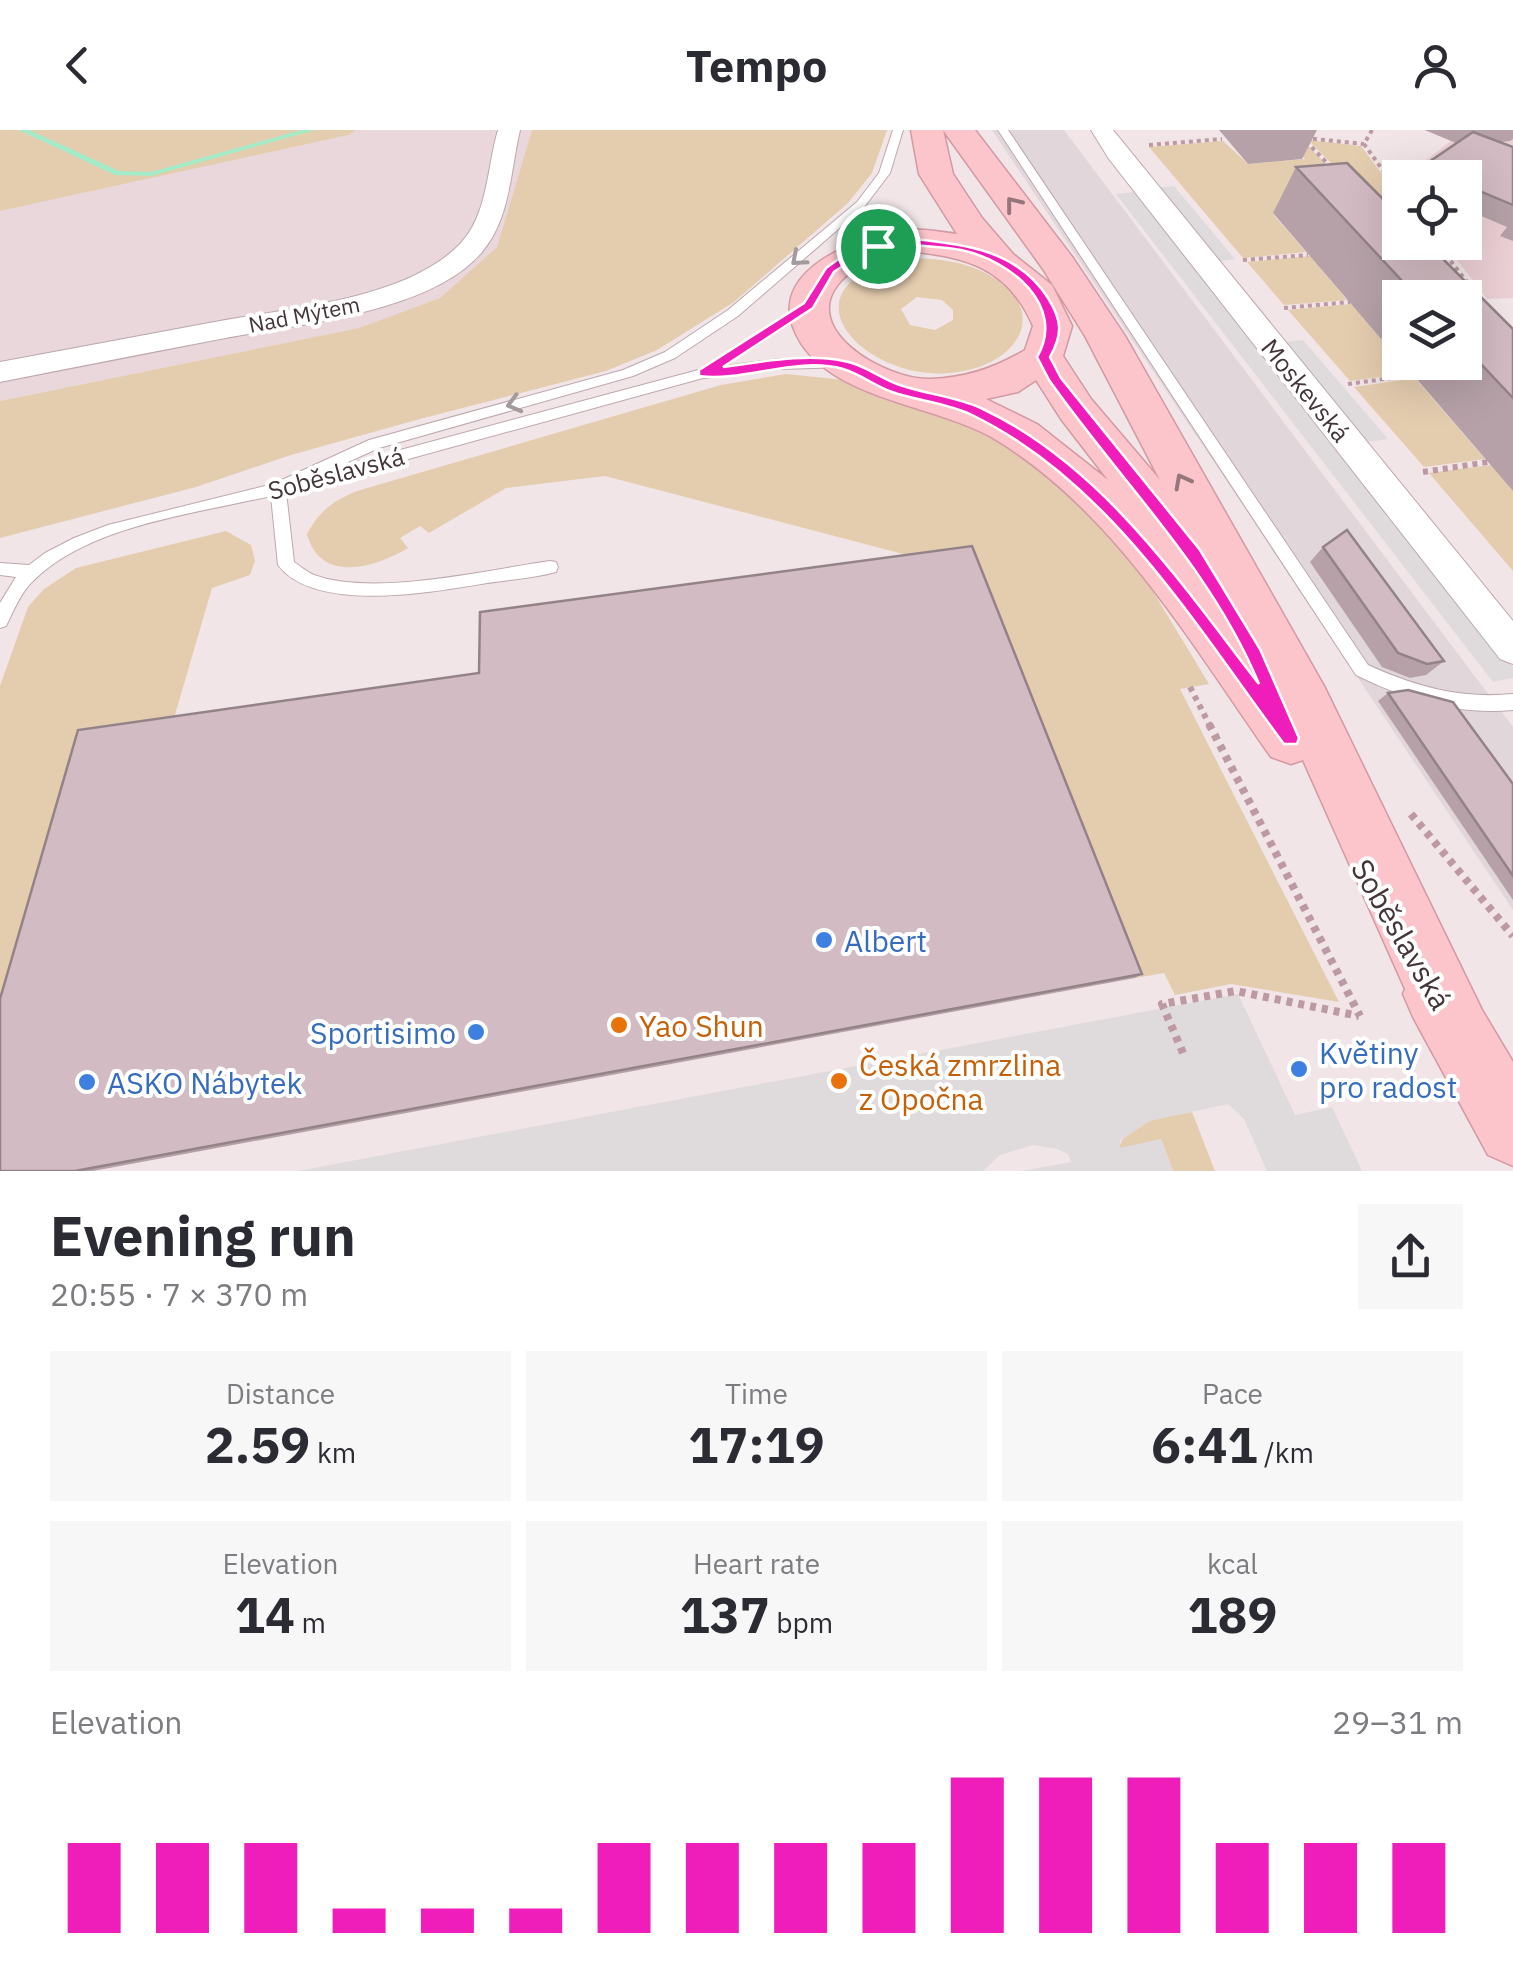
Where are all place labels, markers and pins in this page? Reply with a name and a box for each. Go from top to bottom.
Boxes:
pin [836,204,921,289]
place label: Albert [844,921,927,960]
marker: Albert [813,929,835,951]
place label: Yao Shun [639,1006,764,1045]
place label: Sportisimo [310,1013,456,1052]
marker: Yao Shun [608,1014,630,1036]
marker: Sportisimo [465,1021,487,1043]
place label: Květiny pro radost [1319,1033,1457,1106]
place label: Česká zmrzlina z Opočna [859,1045,1061,1118]
marker: Květiny pro radost [1288,1058,1310,1080]
place label: ASKO Nábytek [107,1063,303,1102]
marker: Česká zmrzlina z Opočna [828,1070,850,1092]
marker: ASKO Nábytek [76,1071,98,1093]

